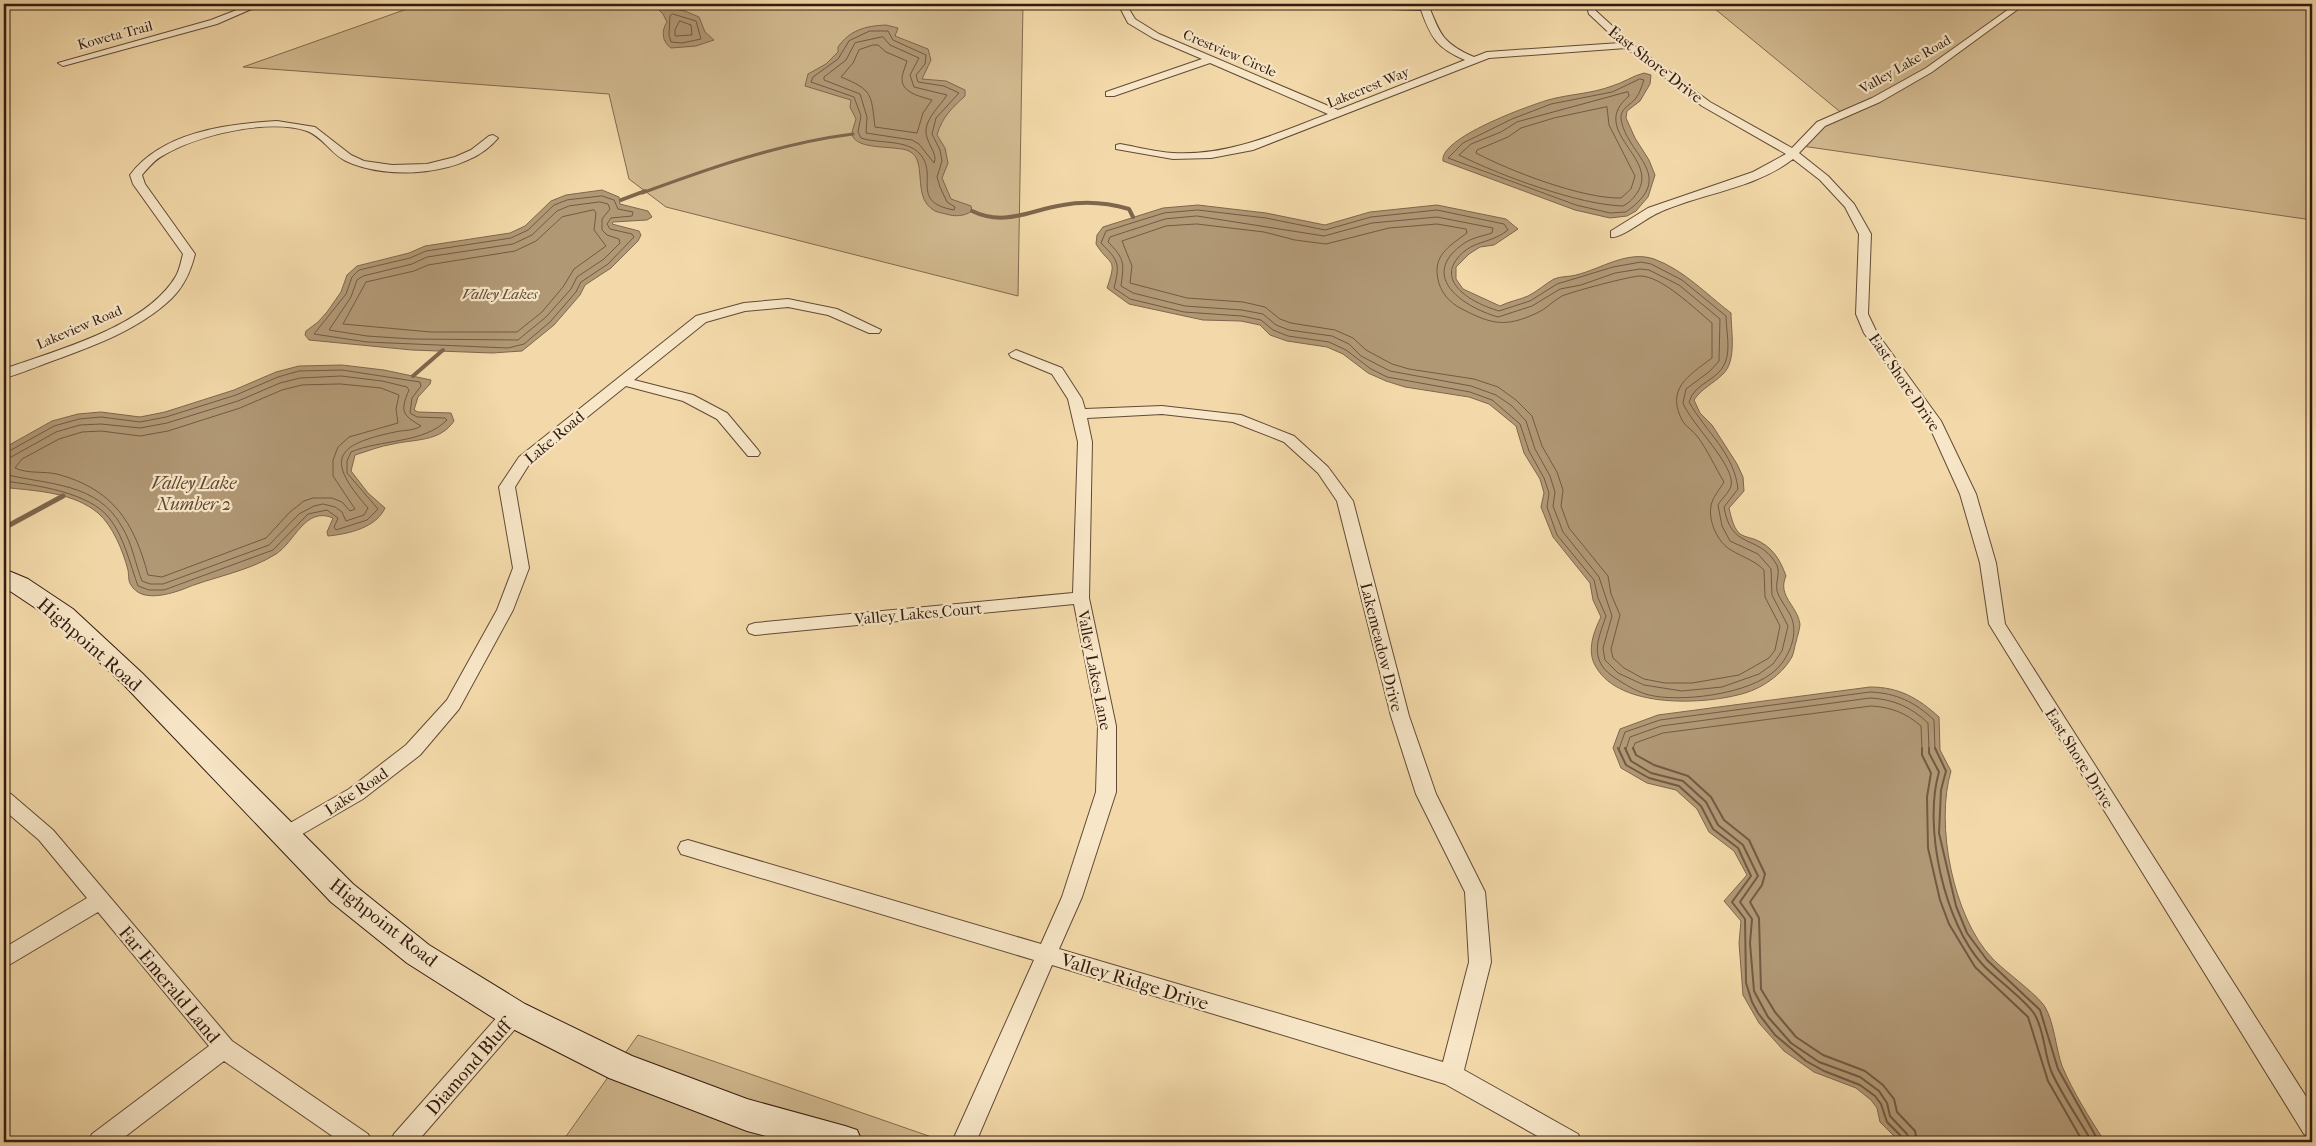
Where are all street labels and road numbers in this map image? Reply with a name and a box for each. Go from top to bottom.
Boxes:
street label: Koweta Trail [76,17,155,54]
street label: East Shore Drive [1605,22,1707,107]
street label: Crestview Circle [1181,26,1279,81]
street label: Valley Lake Road [1856,31,1954,98]
street label: Lakecrest Way [1324,63,1412,112]
street label: Lakeview Road [34,302,125,353]
street label: East Shore Drive [1865,329,1945,435]
street label: Lake Road [521,407,588,468]
street label: Lakemeadow Drive [1356,581,1407,714]
street label: Highpoint Road [33,594,146,696]
street label: Valley Lakes Court [853,598,983,629]
street label: Valley Lakes Lane [1073,608,1115,732]
street label: East Shore Drive [2041,705,2118,812]
street label: Lake Road [321,763,392,819]
street label: Highpoint Road [325,874,442,972]
street label: Far Emerald Land [114,922,225,1048]
street label: Valley Ridge Drive [1057,949,1211,1015]
street label: Diamond Bluff [421,1012,519,1120]

